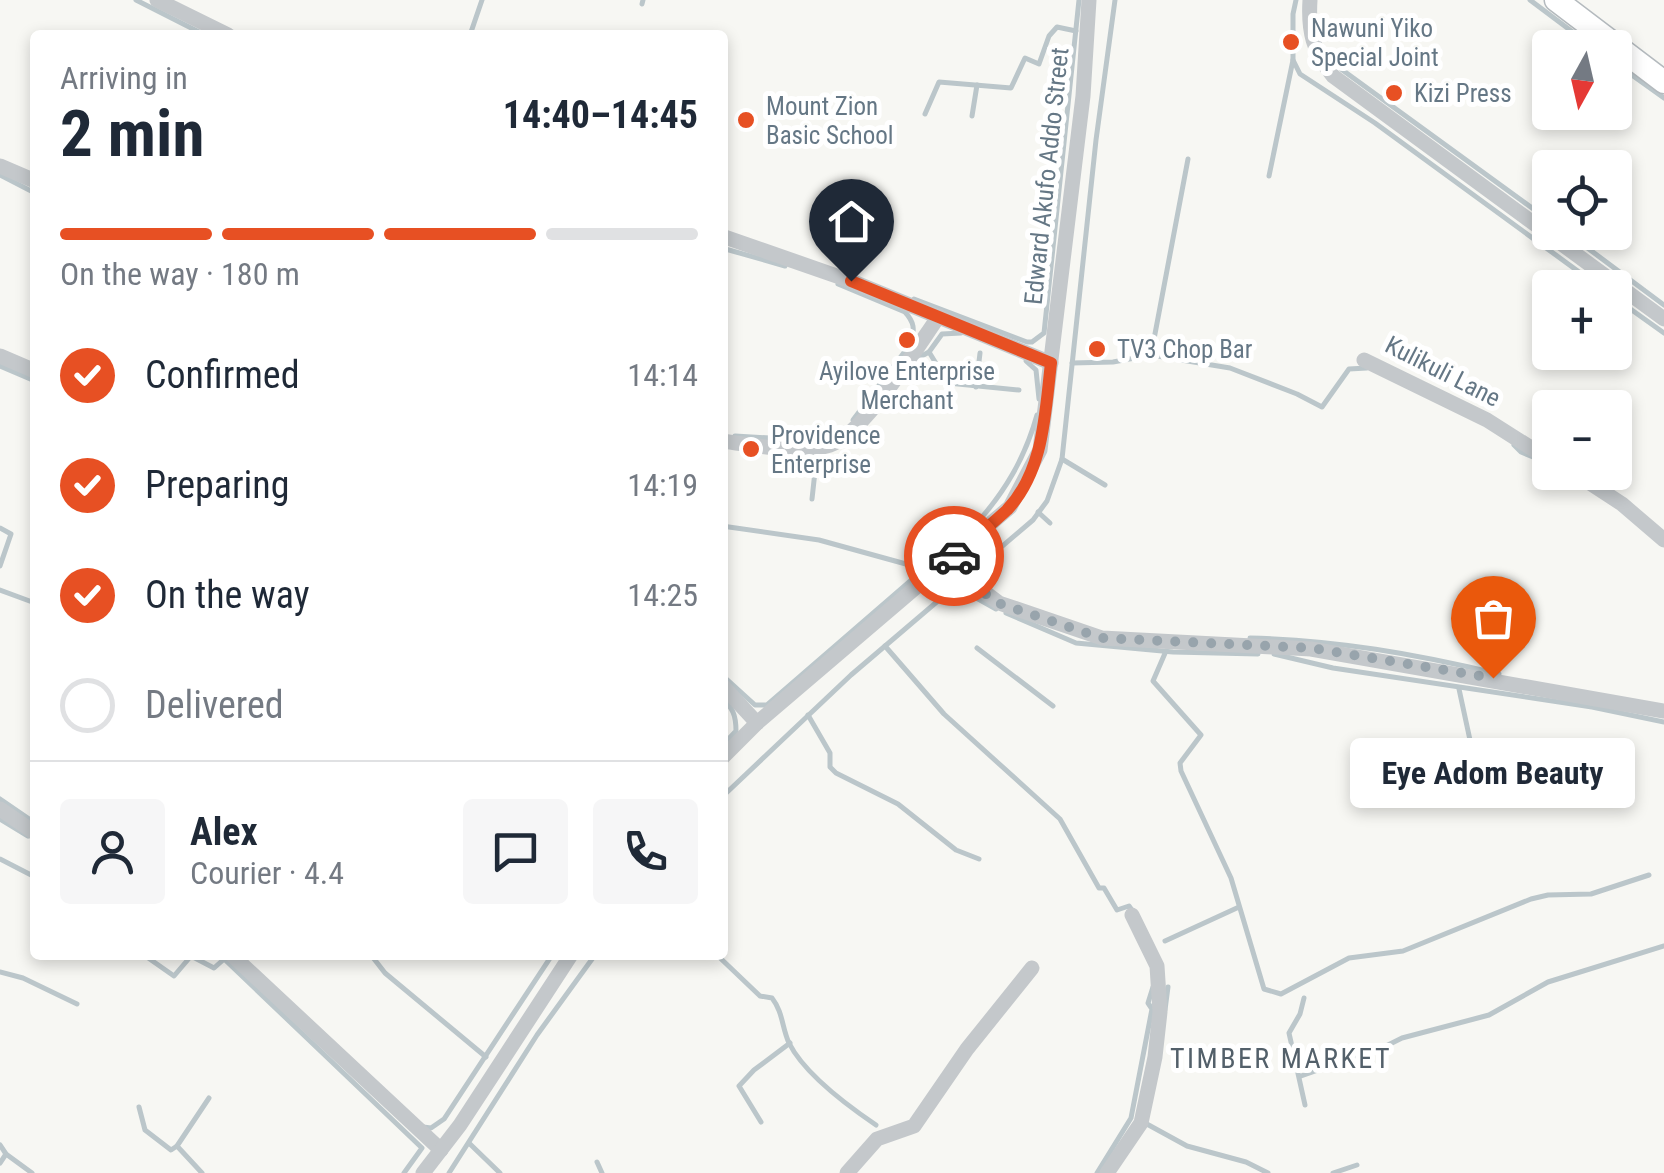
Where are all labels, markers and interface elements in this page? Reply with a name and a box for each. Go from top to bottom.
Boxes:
place label: Nawuni Yiko Special Joint [1311,14,1439,72]
north arrow [1532,30,1632,130]
map controls [1532,30,1632,490]
marker: Nawuni Yiko Special Joint [1280,31,1302,53]
street label: Edward Akufo Addo Street [1019,46,1074,306]
text: Arriving in [60,59,188,97]
place label: Kizi Press [1414,79,1512,108]
marker: Kizi Press [1383,82,1405,104]
place label: Mount Zion Basic School [766,92,893,150]
text: 14:40–14:45 [503,93,698,137]
text: 2 min [60,96,204,172]
marker: Mount Zion Basic School [735,109,757,131]
button: locate [1532,150,1632,250]
pin [809,179,894,282]
icon: home [824,194,879,249]
text: On the way · 180 m [60,255,300,293]
button: + [1532,270,1632,370]
marker: Ayilove Enterprise Merchant [896,329,918,351]
street label: Kulikuli Lane [1380,330,1505,413]
place label: TV3 Chop Bar [1117,335,1253,364]
marker: TV3 Chop Bar [1086,338,1108,360]
icon: check [60,348,115,403]
text: Confirmed [145,353,300,397]
text: 14:14 [627,356,698,394]
place label: Ayilove Enterprise Merchant [819,357,995,415]
button: − [1532,390,1632,490]
place label: Providence Enterprise [771,421,881,479]
marker: Providence Enterprise [740,438,762,460]
icon: check [60,458,115,513]
text: Preparing [145,463,290,507]
text: 14:19 [627,466,698,504]
courier [904,506,1004,606]
icon: car [927,529,982,584]
icon: check [60,568,115,623]
text: On the way [145,573,310,617]
text: 14:25 [627,576,698,614]
pin [1451,576,1536,679]
icon: bag [1466,591,1521,646]
text: Delivered [145,683,284,727]
callout: Eye Adom Beauty [1350,738,1636,808]
text: Eye Adom Beauty [1381,754,1604,792]
button: person [60,799,165,904]
button: chat [463,799,568,904]
button: phone [593,799,698,904]
text: Alex [190,810,258,854]
text: Courier · 4.4 [190,854,344,892]
district label: TIMBER MARKET [1170,1042,1392,1075]

